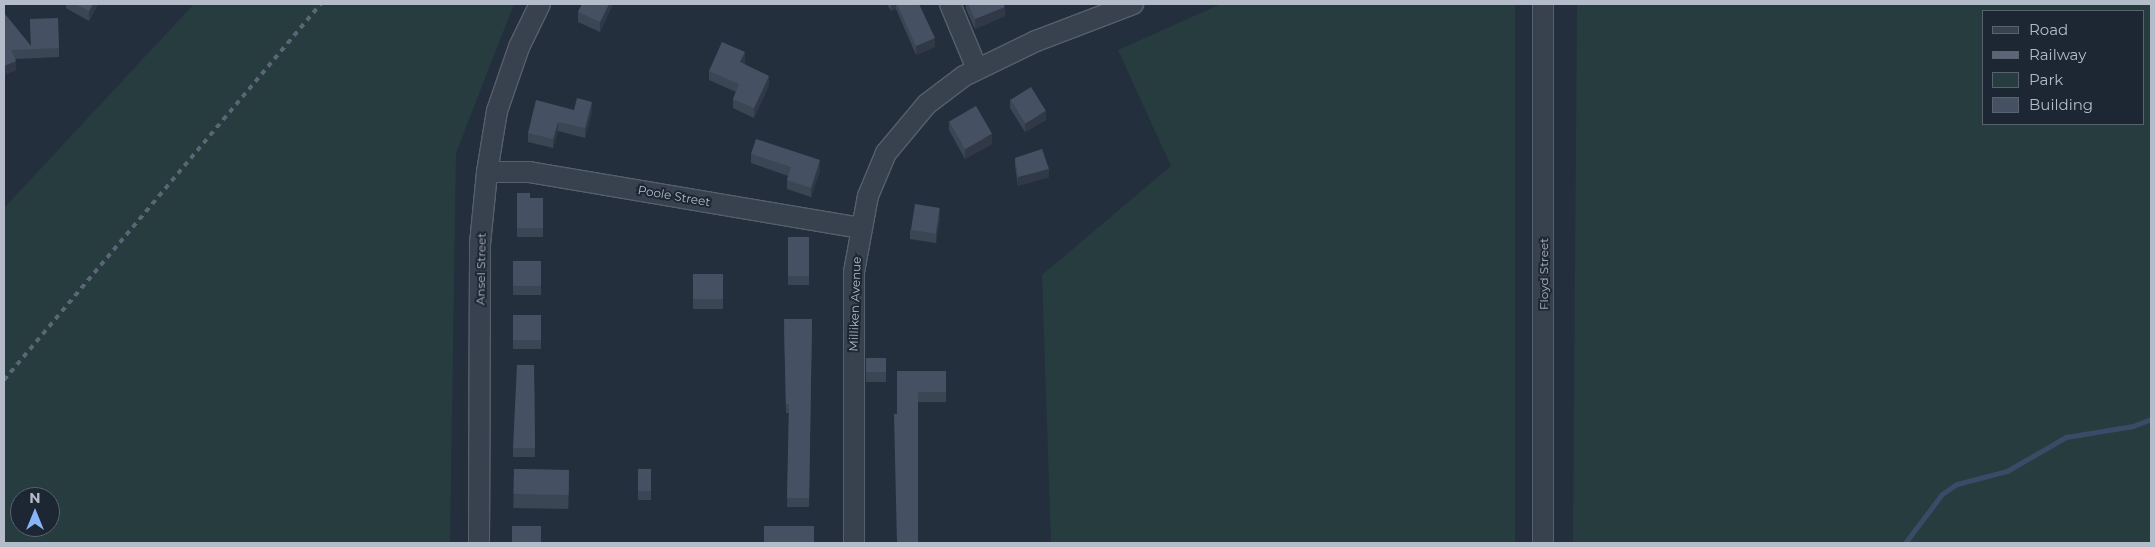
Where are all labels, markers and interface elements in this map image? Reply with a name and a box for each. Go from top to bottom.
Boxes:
legend [1982,10,2145,125]
text: Road [2029,20,2068,39]
text: Railway [2029,45,2086,64]
text: Park [2029,70,2063,89]
text: Building [2029,95,2093,114]
street label: Poole Street [637,183,711,209]
street label: Ansel Street [473,233,489,305]
street label: Floyd Street [1537,238,1551,310]
street label: Milliken Avenue [846,256,864,352]
north arrow [10,487,60,537]
text: N [29,489,41,507]

